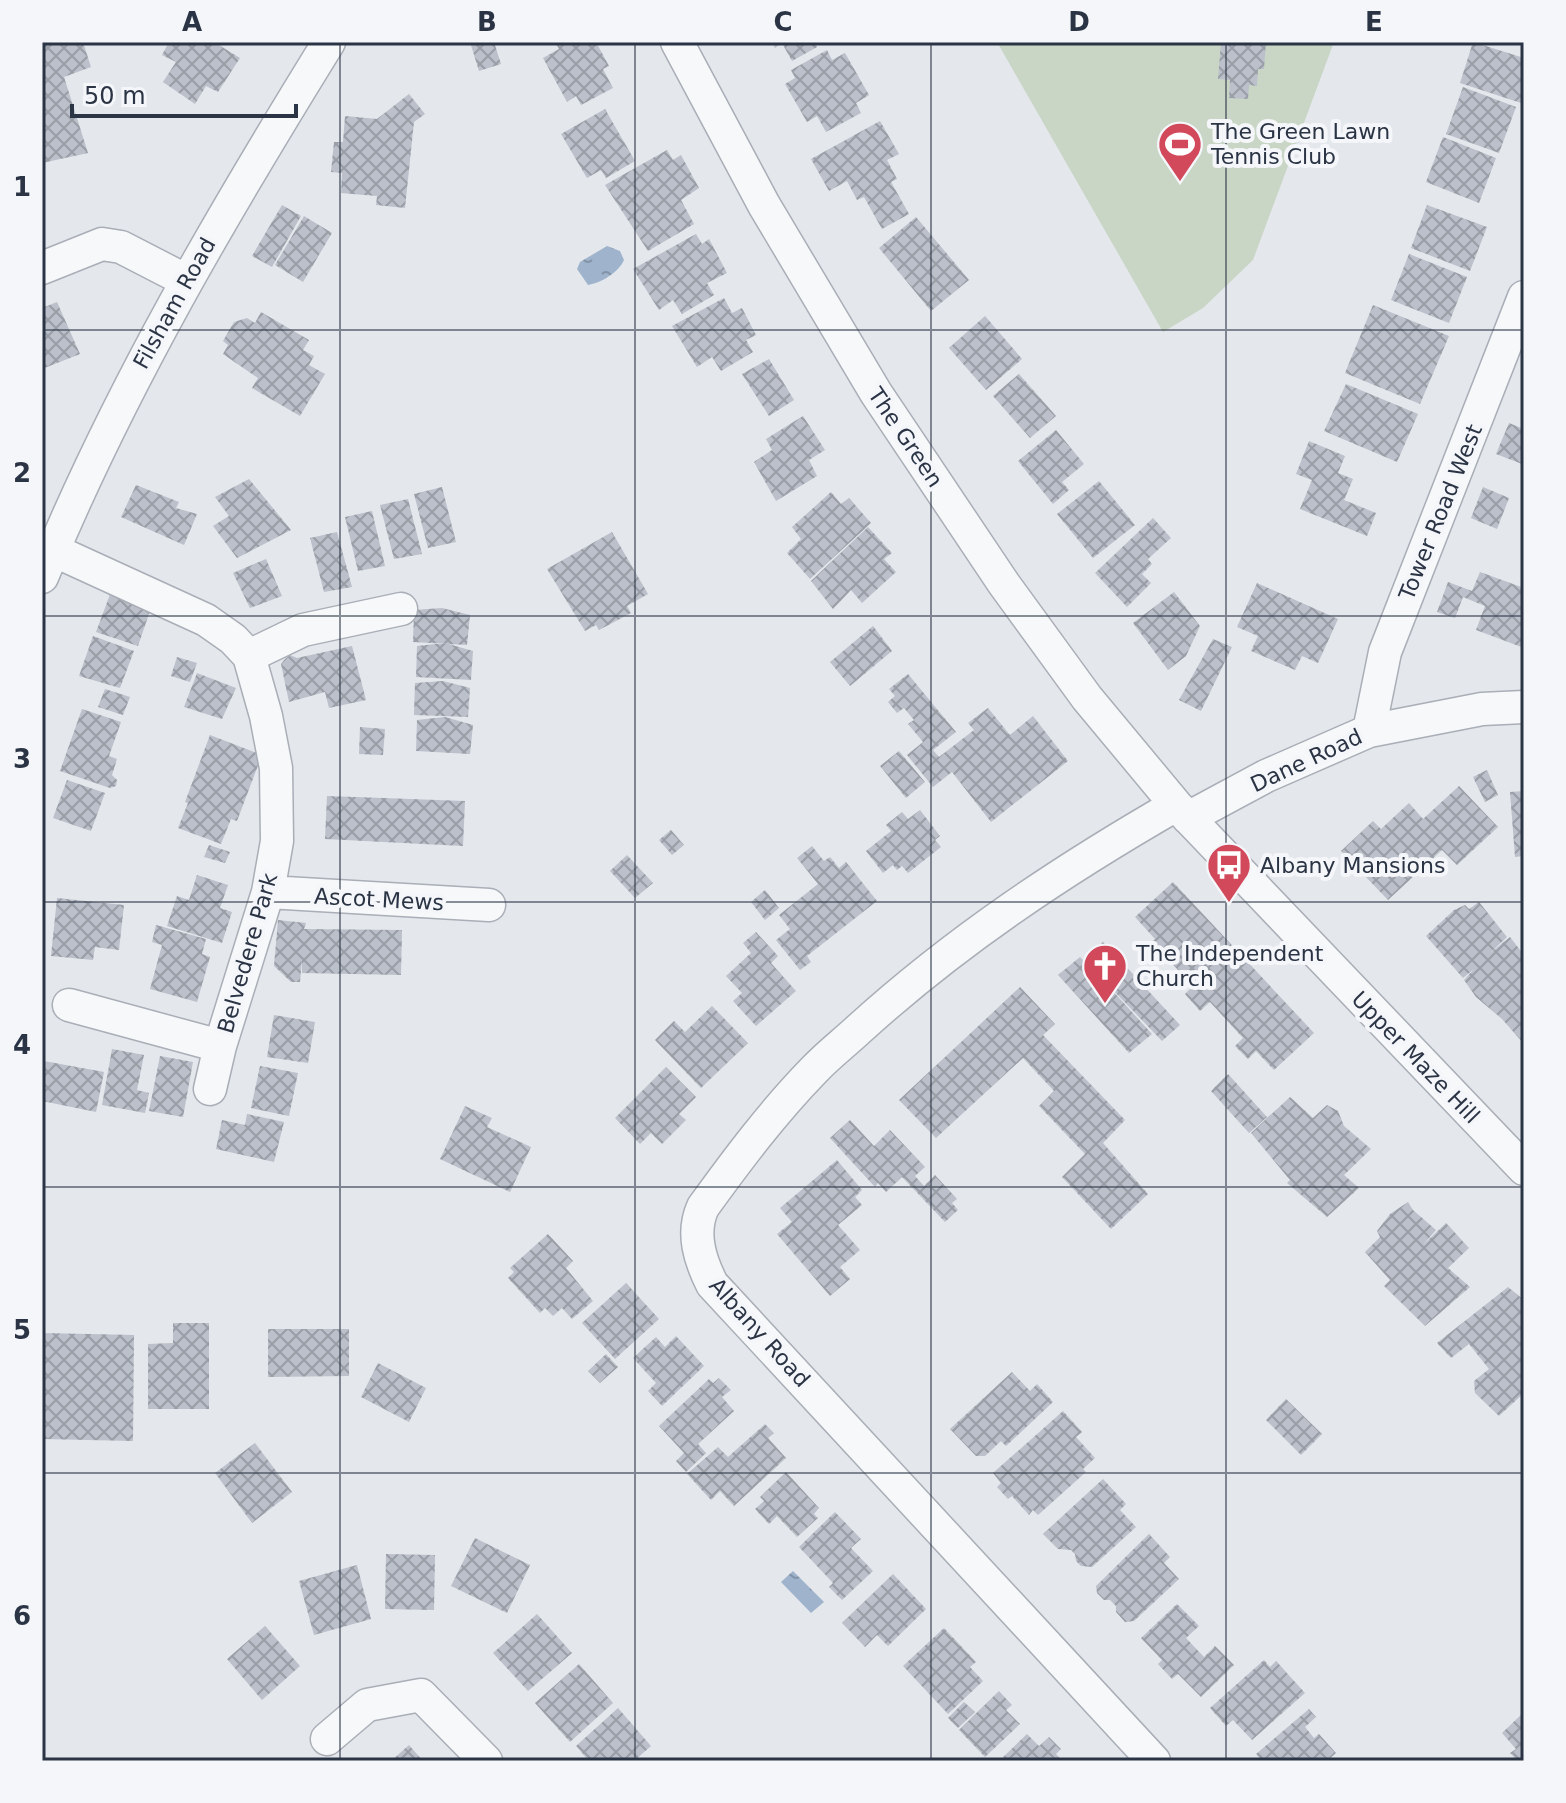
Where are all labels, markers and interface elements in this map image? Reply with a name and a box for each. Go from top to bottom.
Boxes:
text: A [182,7,202,37]
text: B [477,7,497,37]
text: C [773,7,793,37]
text: D [1068,7,1090,37]
text: E [1365,7,1383,37]
scale bar [72,68,296,118]
text: 50 m [84,82,146,110]
place label: The Green Lawn Tennis Club [1210,119,1390,169]
sports icon: The Green Lawn Tennis Club [1156,120,1204,183]
text: 1 [13,172,31,202]
street label: Filsham Road [128,233,221,373]
street label: The Green [863,382,948,492]
street label: Tower Road West [1393,420,1487,604]
text: 2 [13,458,31,488]
street label: Dane Road [1247,724,1366,797]
text: 3 [13,744,31,774]
bus stop icon: Albany Mansions [1205,841,1253,904]
place label: Albany Mansions [1260,853,1445,878]
street label: Belvedere Park [213,870,282,1036]
street label: Ascot Mews [314,884,444,915]
place label: The Independent Church [1135,941,1324,991]
church icon: The Independent Church [1081,942,1129,1005]
street label: Upper Maze Hill [1347,986,1485,1128]
text: 4 [13,1030,31,1060]
street label: Albany Road [704,1273,815,1392]
text: 5 [13,1315,31,1345]
text: 6 [13,1601,31,1631]

